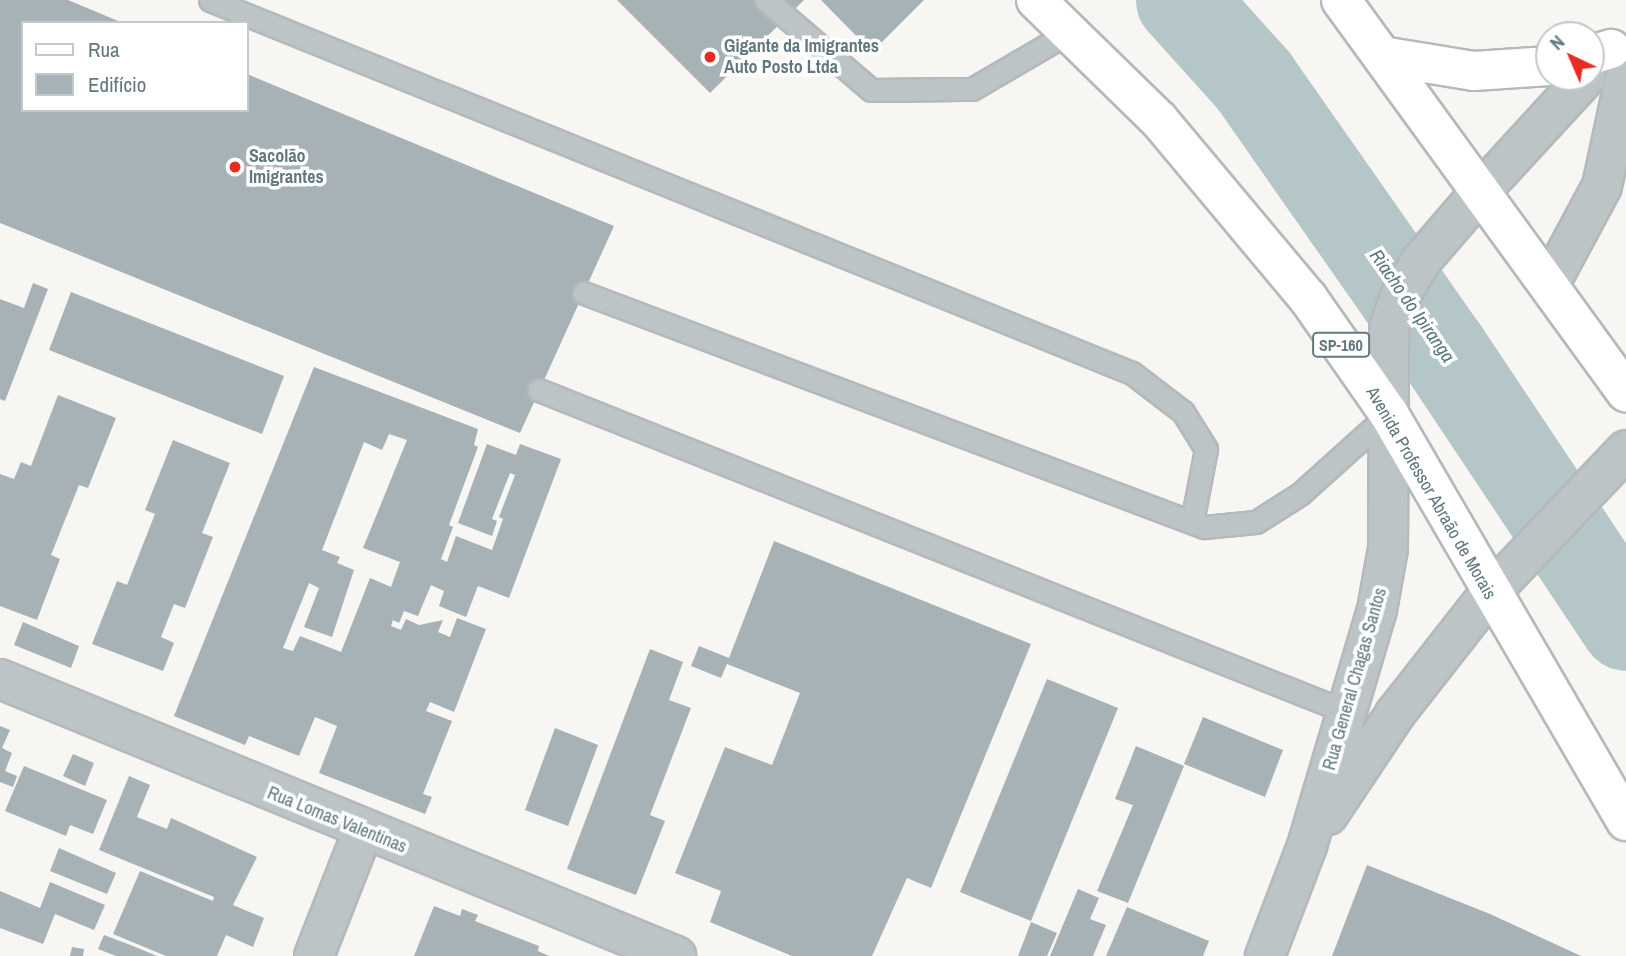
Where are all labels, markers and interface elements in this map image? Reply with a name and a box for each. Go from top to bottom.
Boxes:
legend [21,21,248,112]
north arrow [1535,21,1605,91]
text: N [1544,29,1570,56]
text: Rua [88,35,120,64]
place label: Gigante da Imigrantes Auto Posto Ltda [724,36,879,78]
marker: Gigante da Imigrantes Auto Posto Ltda [702,49,718,65]
text: Edifício [88,70,146,99]
place label: Sacolão Imigrantes [249,146,324,188]
marker: Sacolão Imigrantes [227,159,243,175]
water label: Riacho do Ipiranga [1365,245,1459,367]
road number: SP-160 [1311,332,1371,358]
street label: Avenida Professor Abraão de Morais [1361,383,1501,603]
street label: Rua General Chagas Santos [1319,585,1391,773]
street label: Rua Lomas Valentinas [264,782,410,858]

